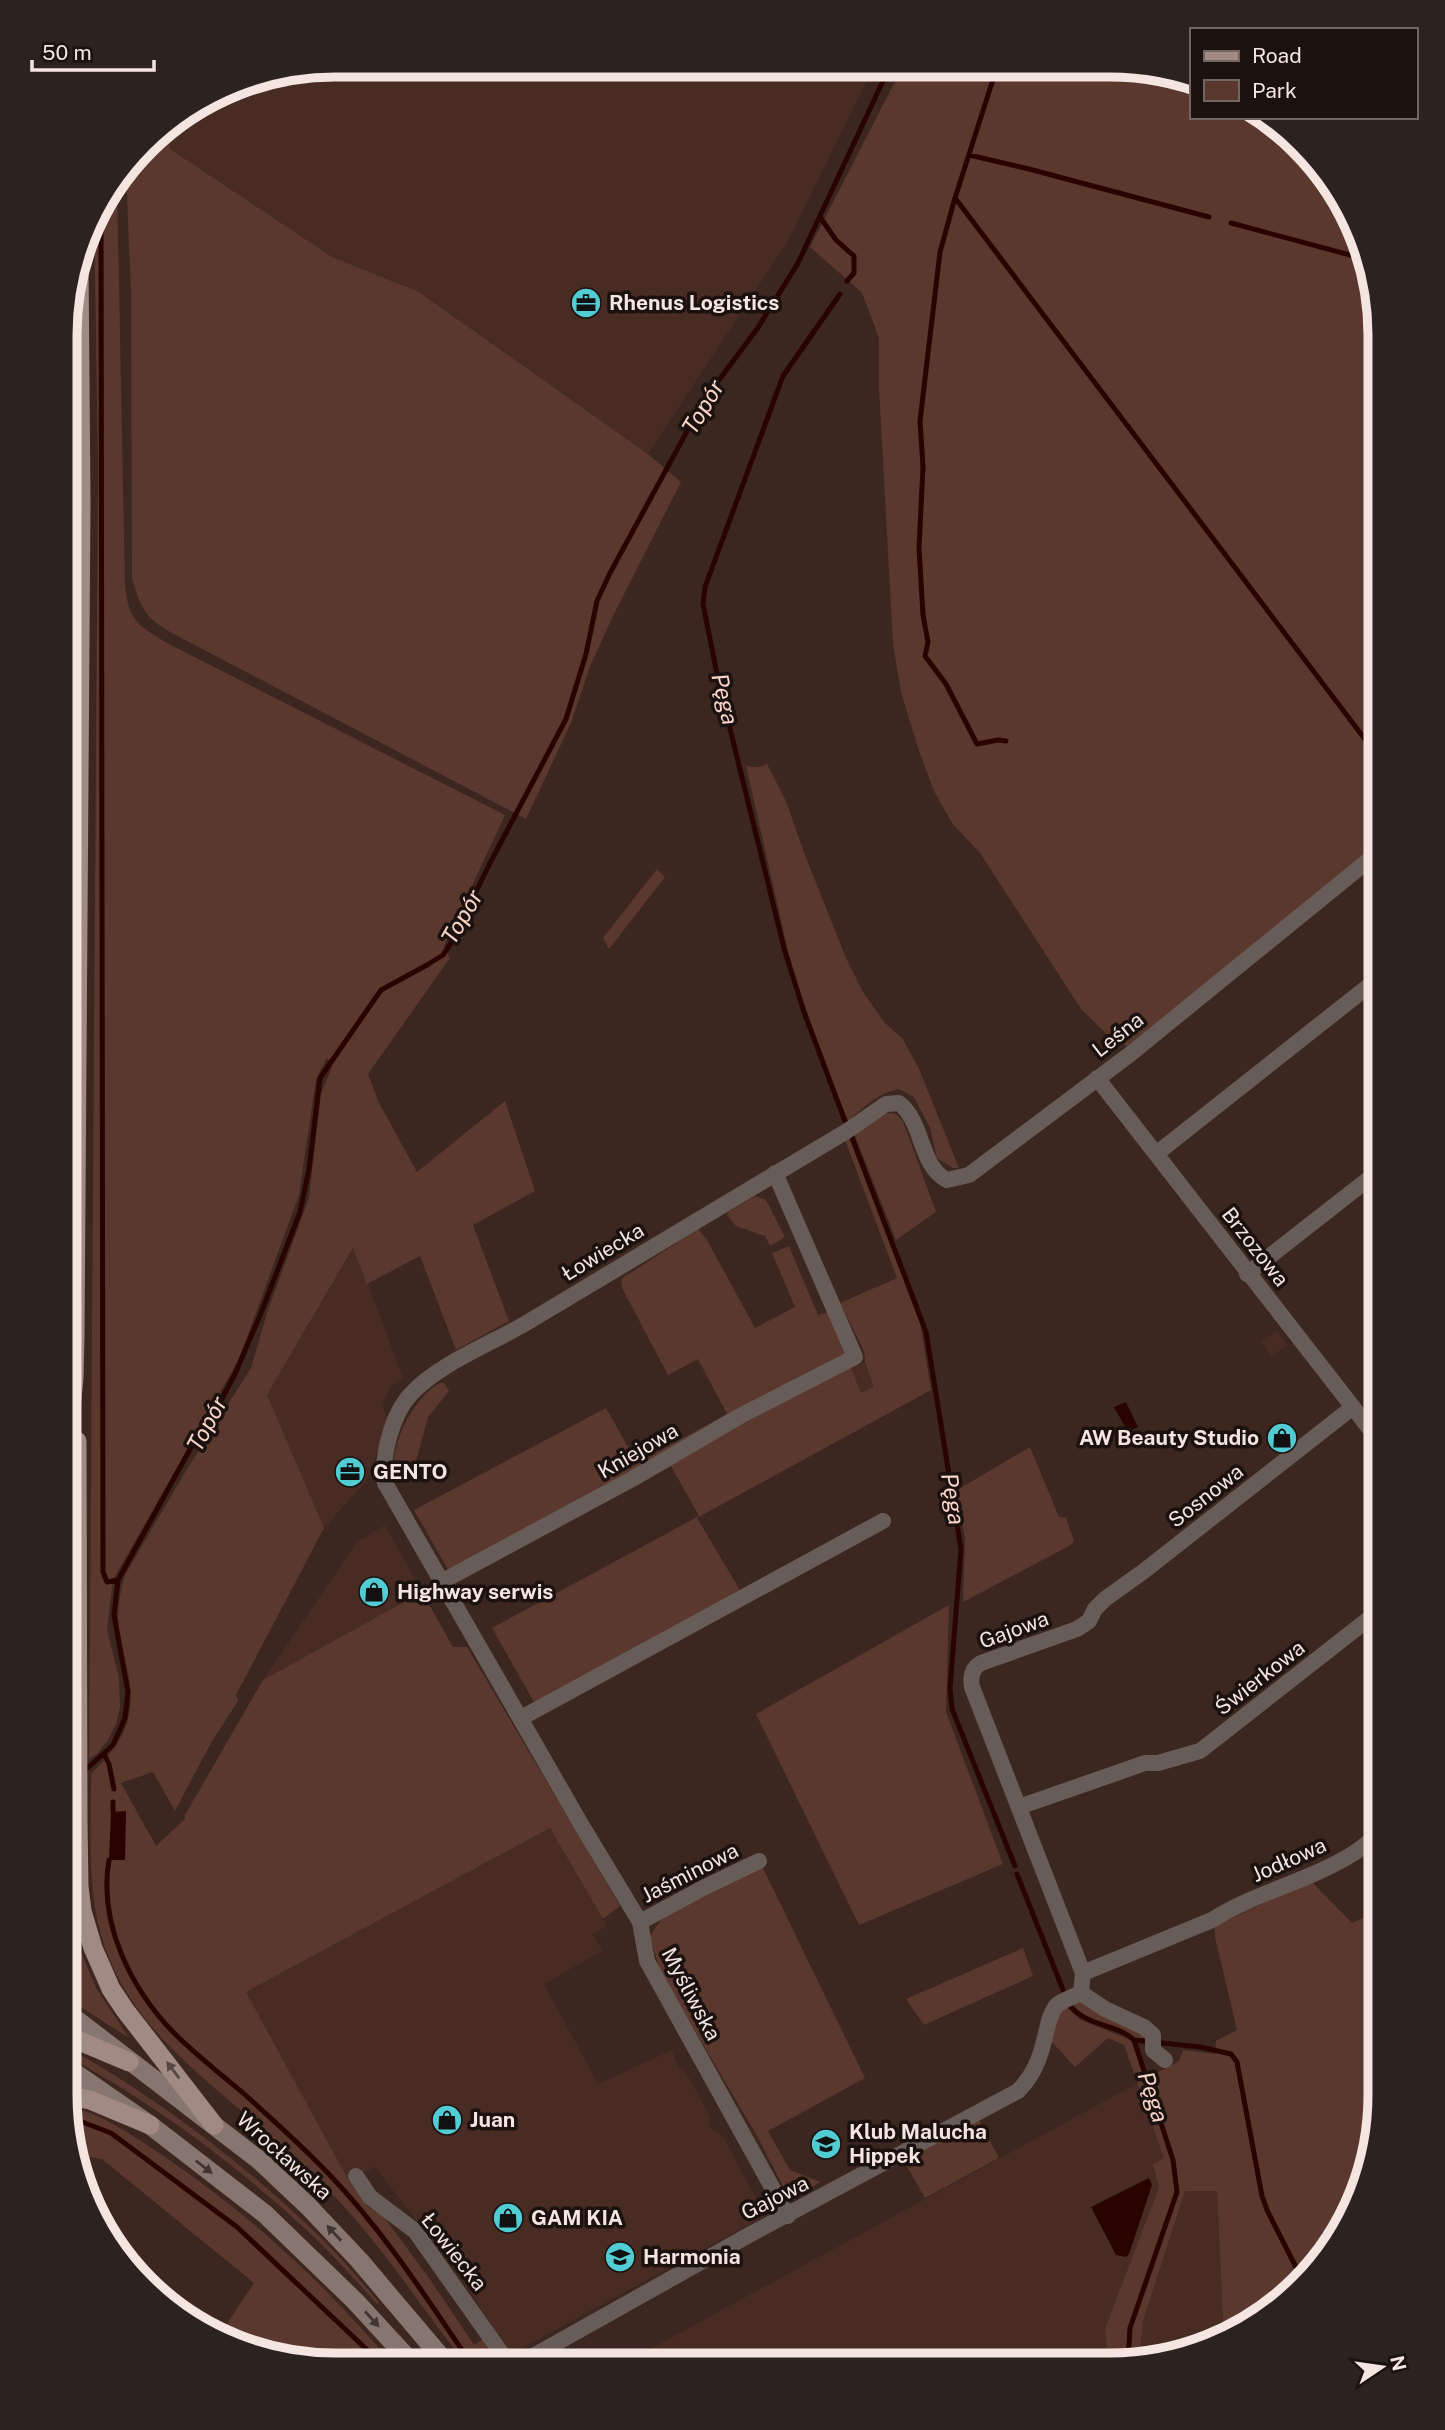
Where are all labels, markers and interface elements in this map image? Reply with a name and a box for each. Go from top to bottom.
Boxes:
scale bar [32,28,154,72]
legend [1190,28,1417,119]
text: 50 m [42,40,92,65]
text: Road [1252,43,1302,68]
text: Park [1252,78,1297,103]
office icon: Rhenus Logistics [569,286,603,320]
place label: Rhenus Logistics [609,290,779,315]
water label: Topór [676,375,729,439]
water label: Pęga [706,671,744,727]
water label: Topór [435,884,488,949]
street label: Leśna [1087,1007,1148,1062]
street label: Brzozowa [1217,1202,1294,1291]
street label: Łowiecka [557,1217,648,1286]
water label: Topór [181,1391,232,1456]
street label: Kniejowa [593,1418,682,1484]
shop icon: AW Beauty Studio [1265,1421,1299,1455]
place label: AW Beauty Studio [1079,1425,1259,1450]
office icon: GENTO [333,1455,367,1489]
place label: GENTO [373,1459,448,1484]
street label: Sosnowa [1163,1459,1248,1533]
water label: Pęga [936,1471,971,1527]
shop icon: Highway serwis [357,1575,391,1609]
place label: Highway serwis [397,1579,553,1604]
street label: Gajowa [976,1605,1052,1654]
street label: Świerkowa [1210,1635,1309,1720]
street label: Jodłowa [1248,1832,1330,1887]
street label: Jaśminowa [637,1837,742,1908]
street label: Myśliwska [657,1943,726,2044]
one-way arrow [165,2062,180,2080]
water label: Pęga [1133,2068,1174,2126]
shop icon: Juan [430,2103,464,2137]
street label: Wrocławska [232,2106,337,2205]
place label: Juan [470,2107,515,2132]
place label: Klub Malucha Hippek [849,2119,987,2168]
school or university icon: Klub Malucha Hippek [809,2127,843,2161]
one-way arrow [195,2159,213,2174]
street label: Gajowa [737,2170,813,2225]
shop icon: GAM KIA [491,2201,525,2235]
place label: GAM KIA [531,2205,623,2230]
street label: Łowiecka [416,2208,492,2295]
one-way arrow [326,2225,342,2242]
school or university icon: Harmonia [603,2240,637,2274]
place label: Harmonia [643,2244,741,2269]
one-way arrow [364,2310,380,2328]
north arrow [1347,2332,1417,2402]
text: N [1386,2353,1411,2373]

